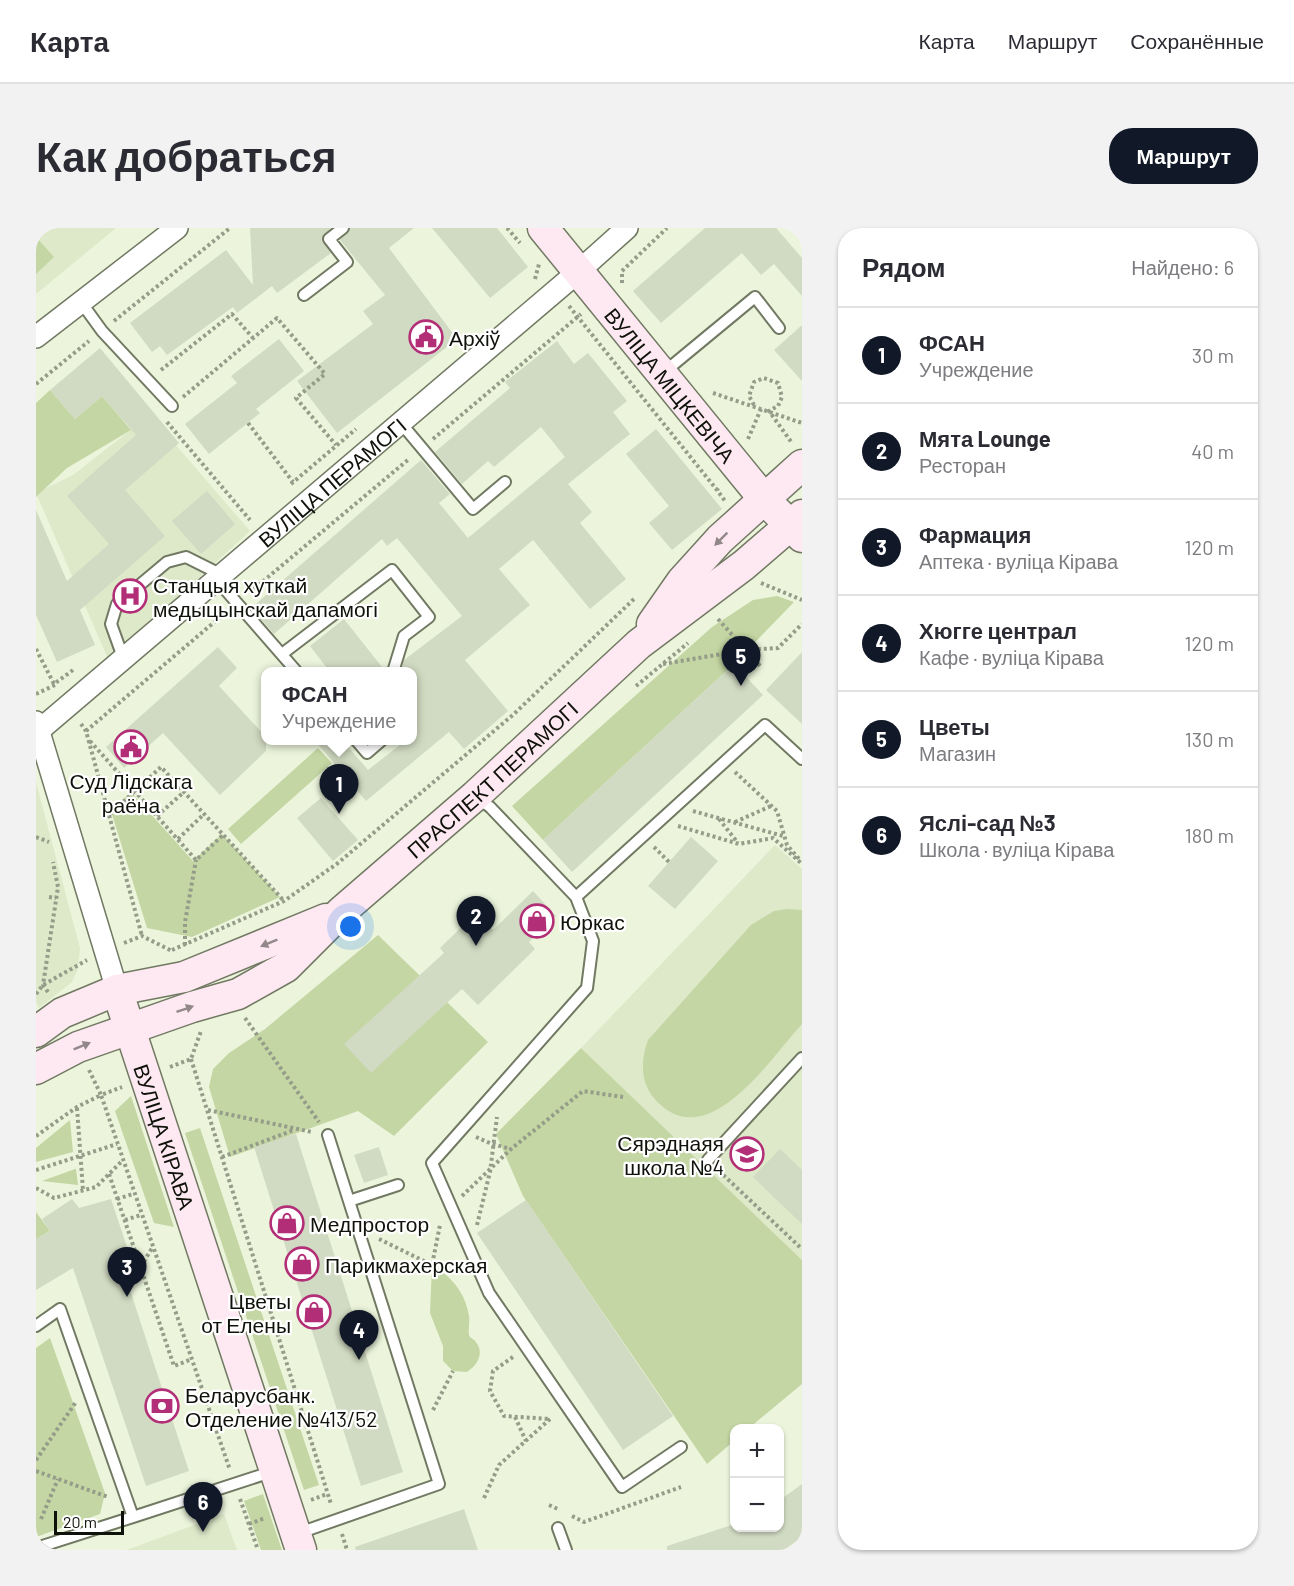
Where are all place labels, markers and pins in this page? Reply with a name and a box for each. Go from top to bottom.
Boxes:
public building icon: Архіў [408,319,444,355]
place label: Архіў [449,325,501,350]
place label: Станцыя хуткай медыцынскай дапамогі [153,572,378,621]
hospital icon: Станцыя хуткай медыцынскай дапамогі [112,578,148,614]
pin: 5 [722,636,760,686]
public building icon: Суд Лідскага раёна [113,729,149,765]
pin: 1 [320,764,358,814]
place label: Суд Лідскага раёна [70,768,193,817]
pin: 2 [456,896,496,946]
shop icon: Юркас [519,903,555,939]
place label: Юркас [560,909,625,934]
place label: Сярэднаяя школа №4 [617,1130,724,1179]
school or university icon: Сярэднаяя школа №4 [729,1136,765,1172]
shop icon: Медпростор [269,1205,305,1241]
place label: Медпростор [310,1211,429,1236]
shop icon: Парикмахерская [284,1246,320,1282]
pin: 3 [108,1248,146,1297]
place label: Парикмахерская [325,1252,487,1277]
place label: Цветы от Елены [201,1288,291,1337]
shop icon: Цветы от Елены [296,1294,332,1330]
pin: 4 [340,1310,378,1360]
place label: Беларусбанк. Отделение №413/52 [185,1382,377,1431]
bank icon: Беларусбанк. Отделение №413/52 [144,1388,180,1424]
pin: 6 [184,1482,222,1532]

